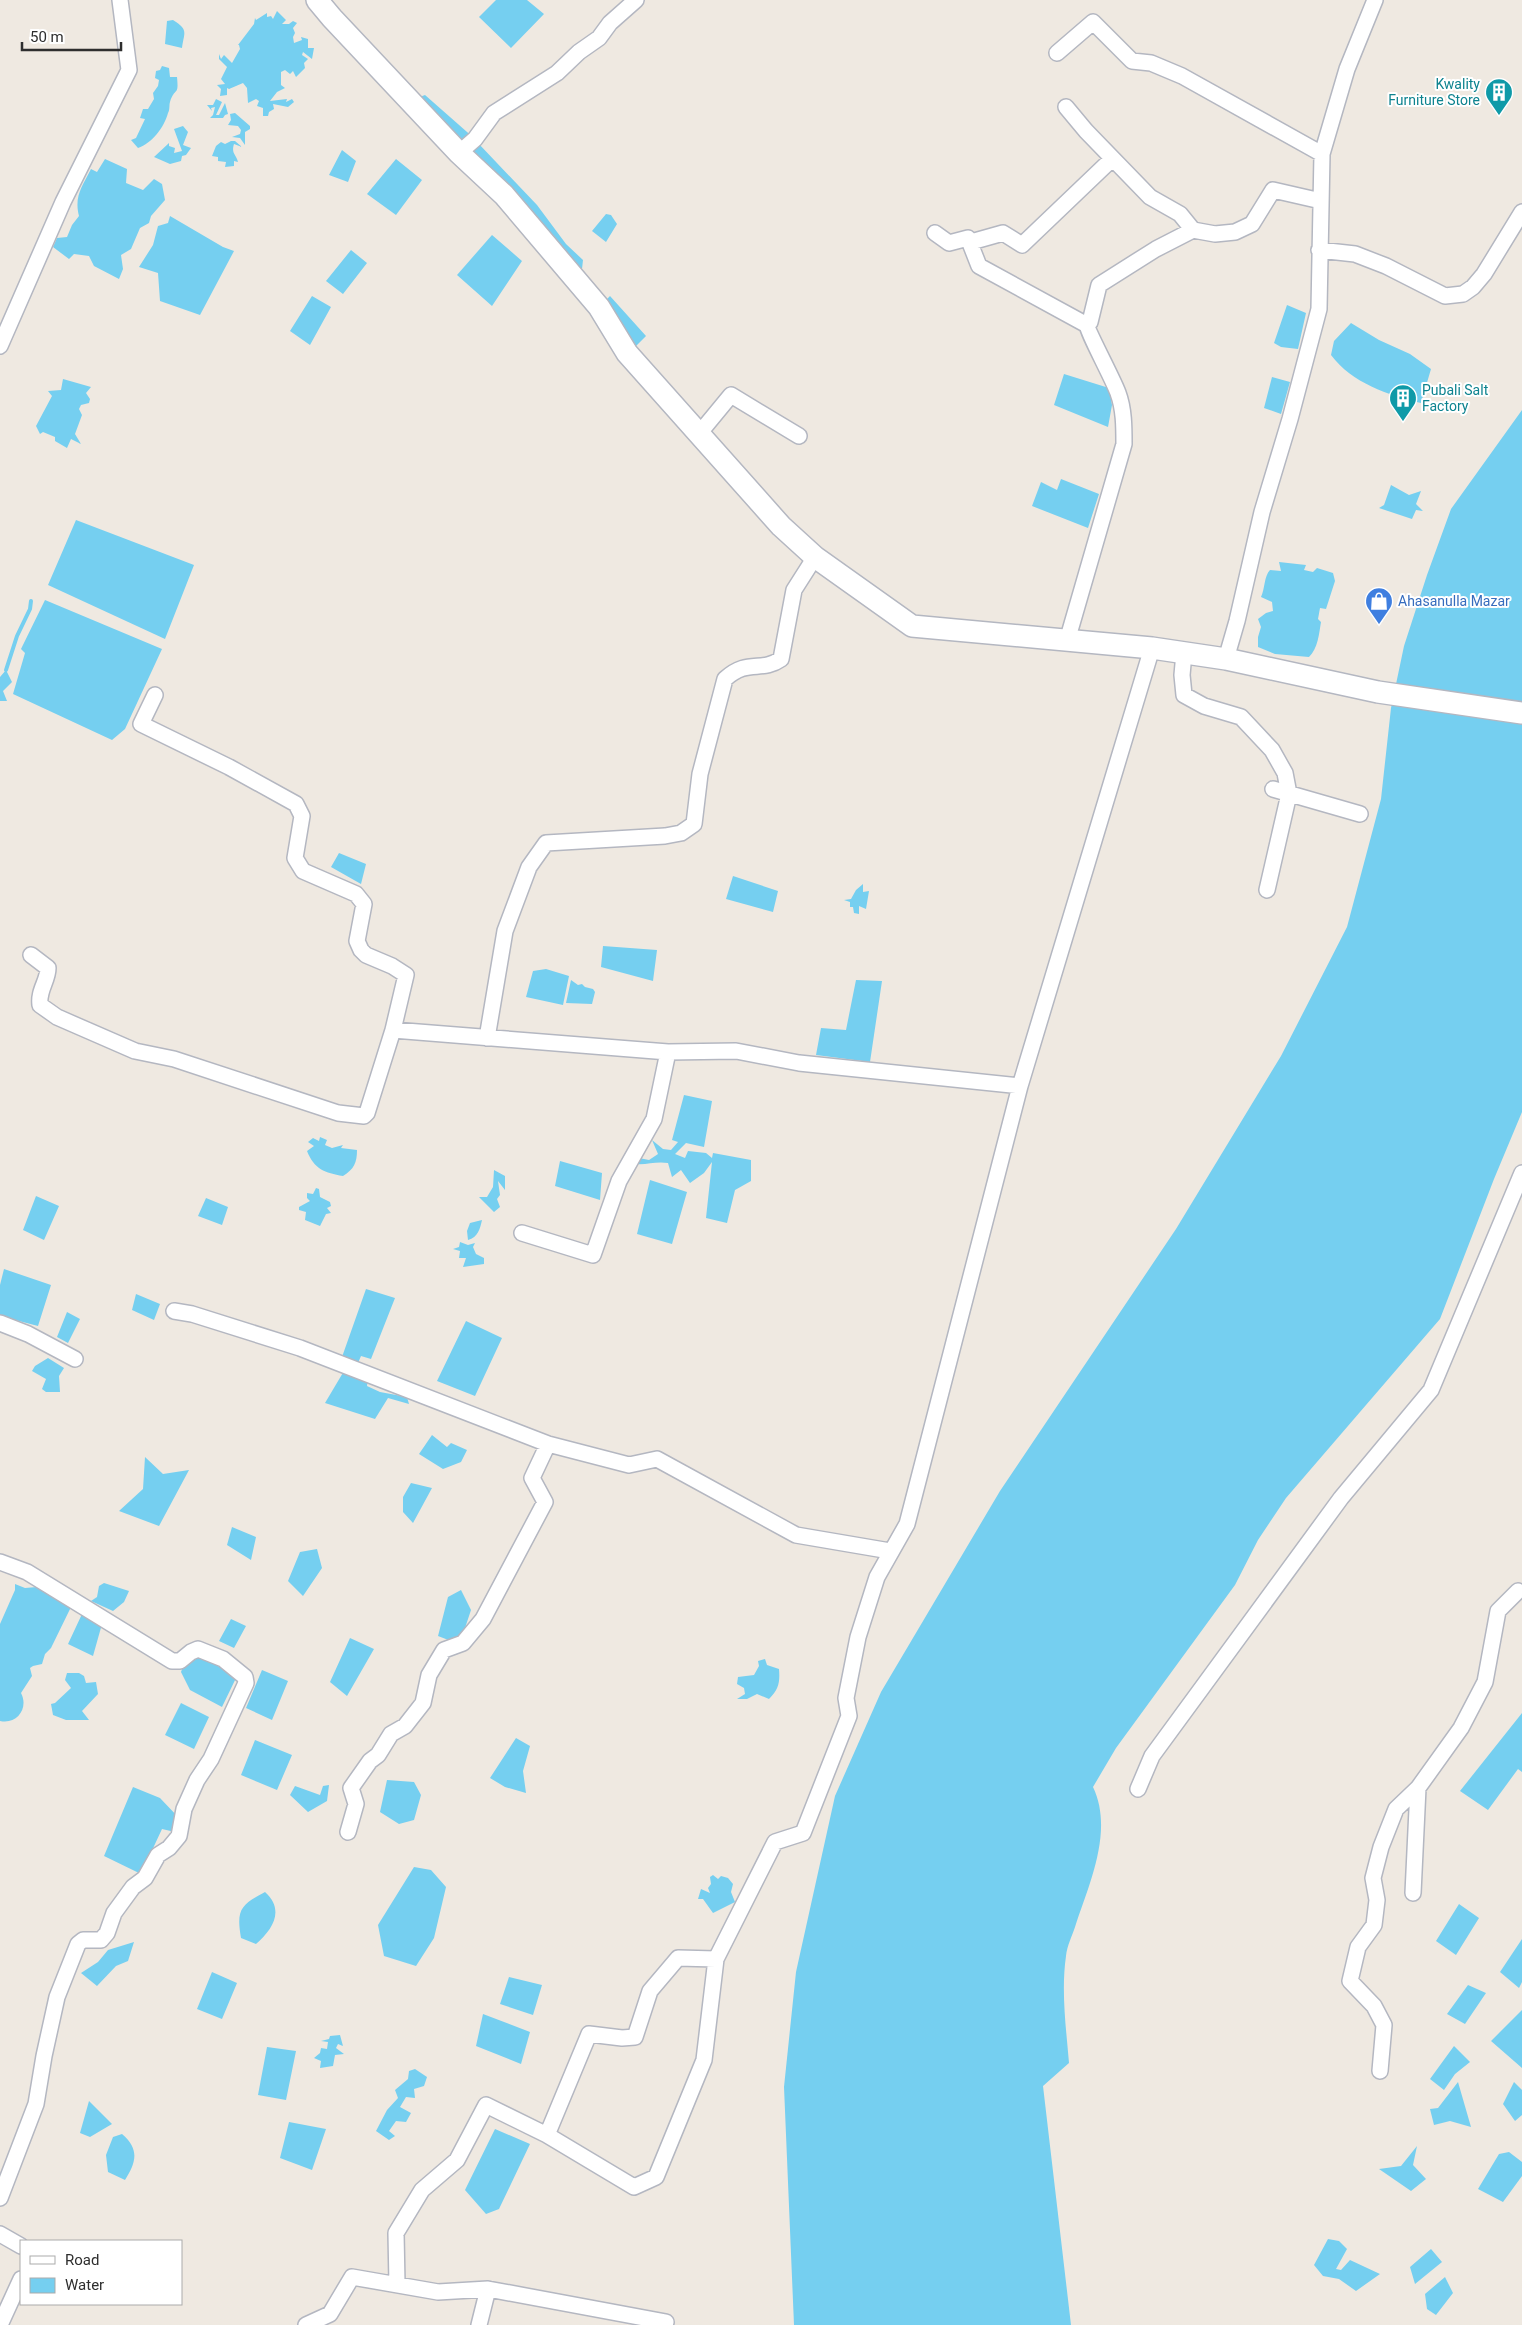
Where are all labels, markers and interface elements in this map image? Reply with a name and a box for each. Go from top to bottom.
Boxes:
scale bar [22,20,121,52]
text: 50 m [30,28,64,46]
place label: Kwality Furniture Store [1388,76,1480,108]
building icon: Kwality Furniture Store [1484,77,1514,116]
place label: Pubali Salt Factory [1422,382,1489,414]
building icon: Pubali Salt Factory [1388,383,1418,422]
shop icon: Ahasanulla Mazar [1364,586,1394,625]
place label: Ahasanulla Mazar [1398,593,1510,609]
legend [20,2240,182,2305]
text: Road [65,2251,99,2269]
text: Water [65,2276,104,2294]

